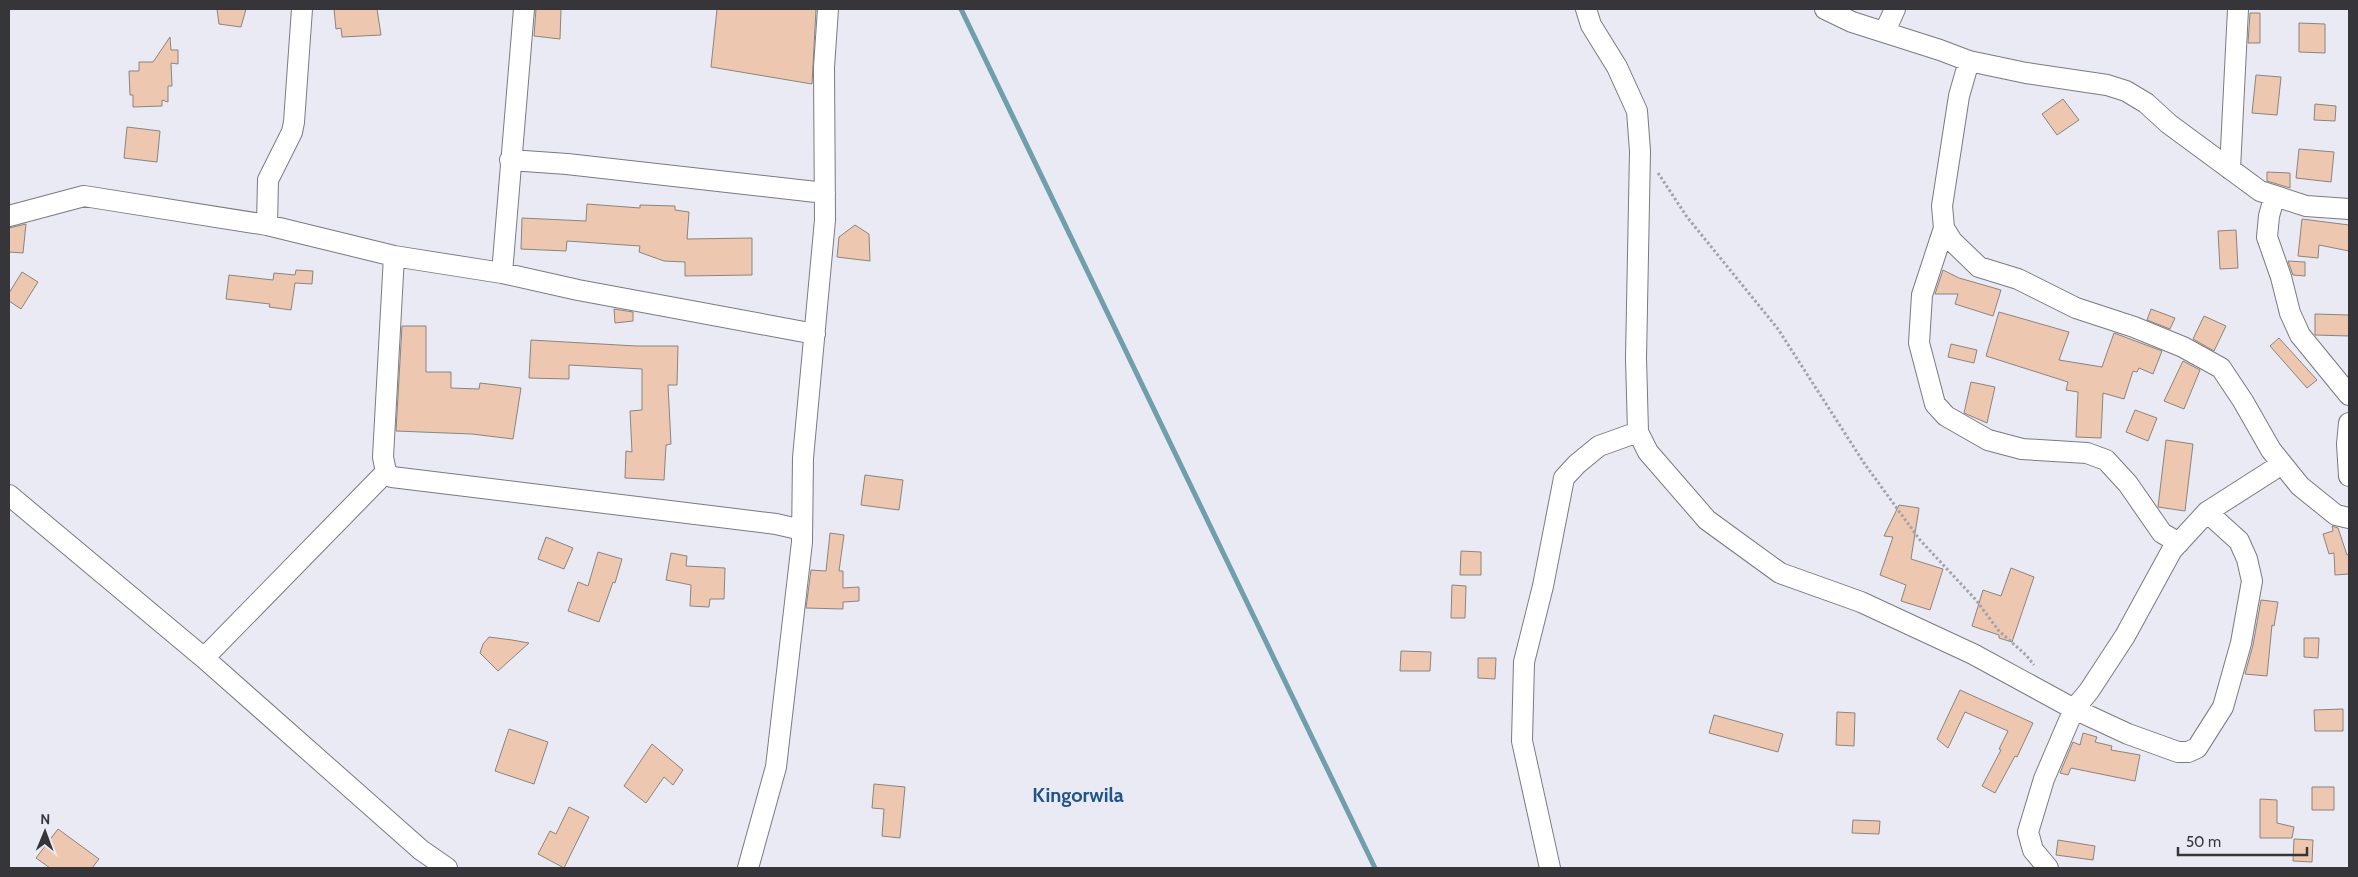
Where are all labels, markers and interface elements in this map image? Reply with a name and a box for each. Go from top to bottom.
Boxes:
district label: Kingorwila [1032,783,1124,807]
north arrow [20,807,70,857]
text: N [40,810,50,828]
scale bar [2178,824,2307,856]
text: 50 m [2186,833,2221,851]

